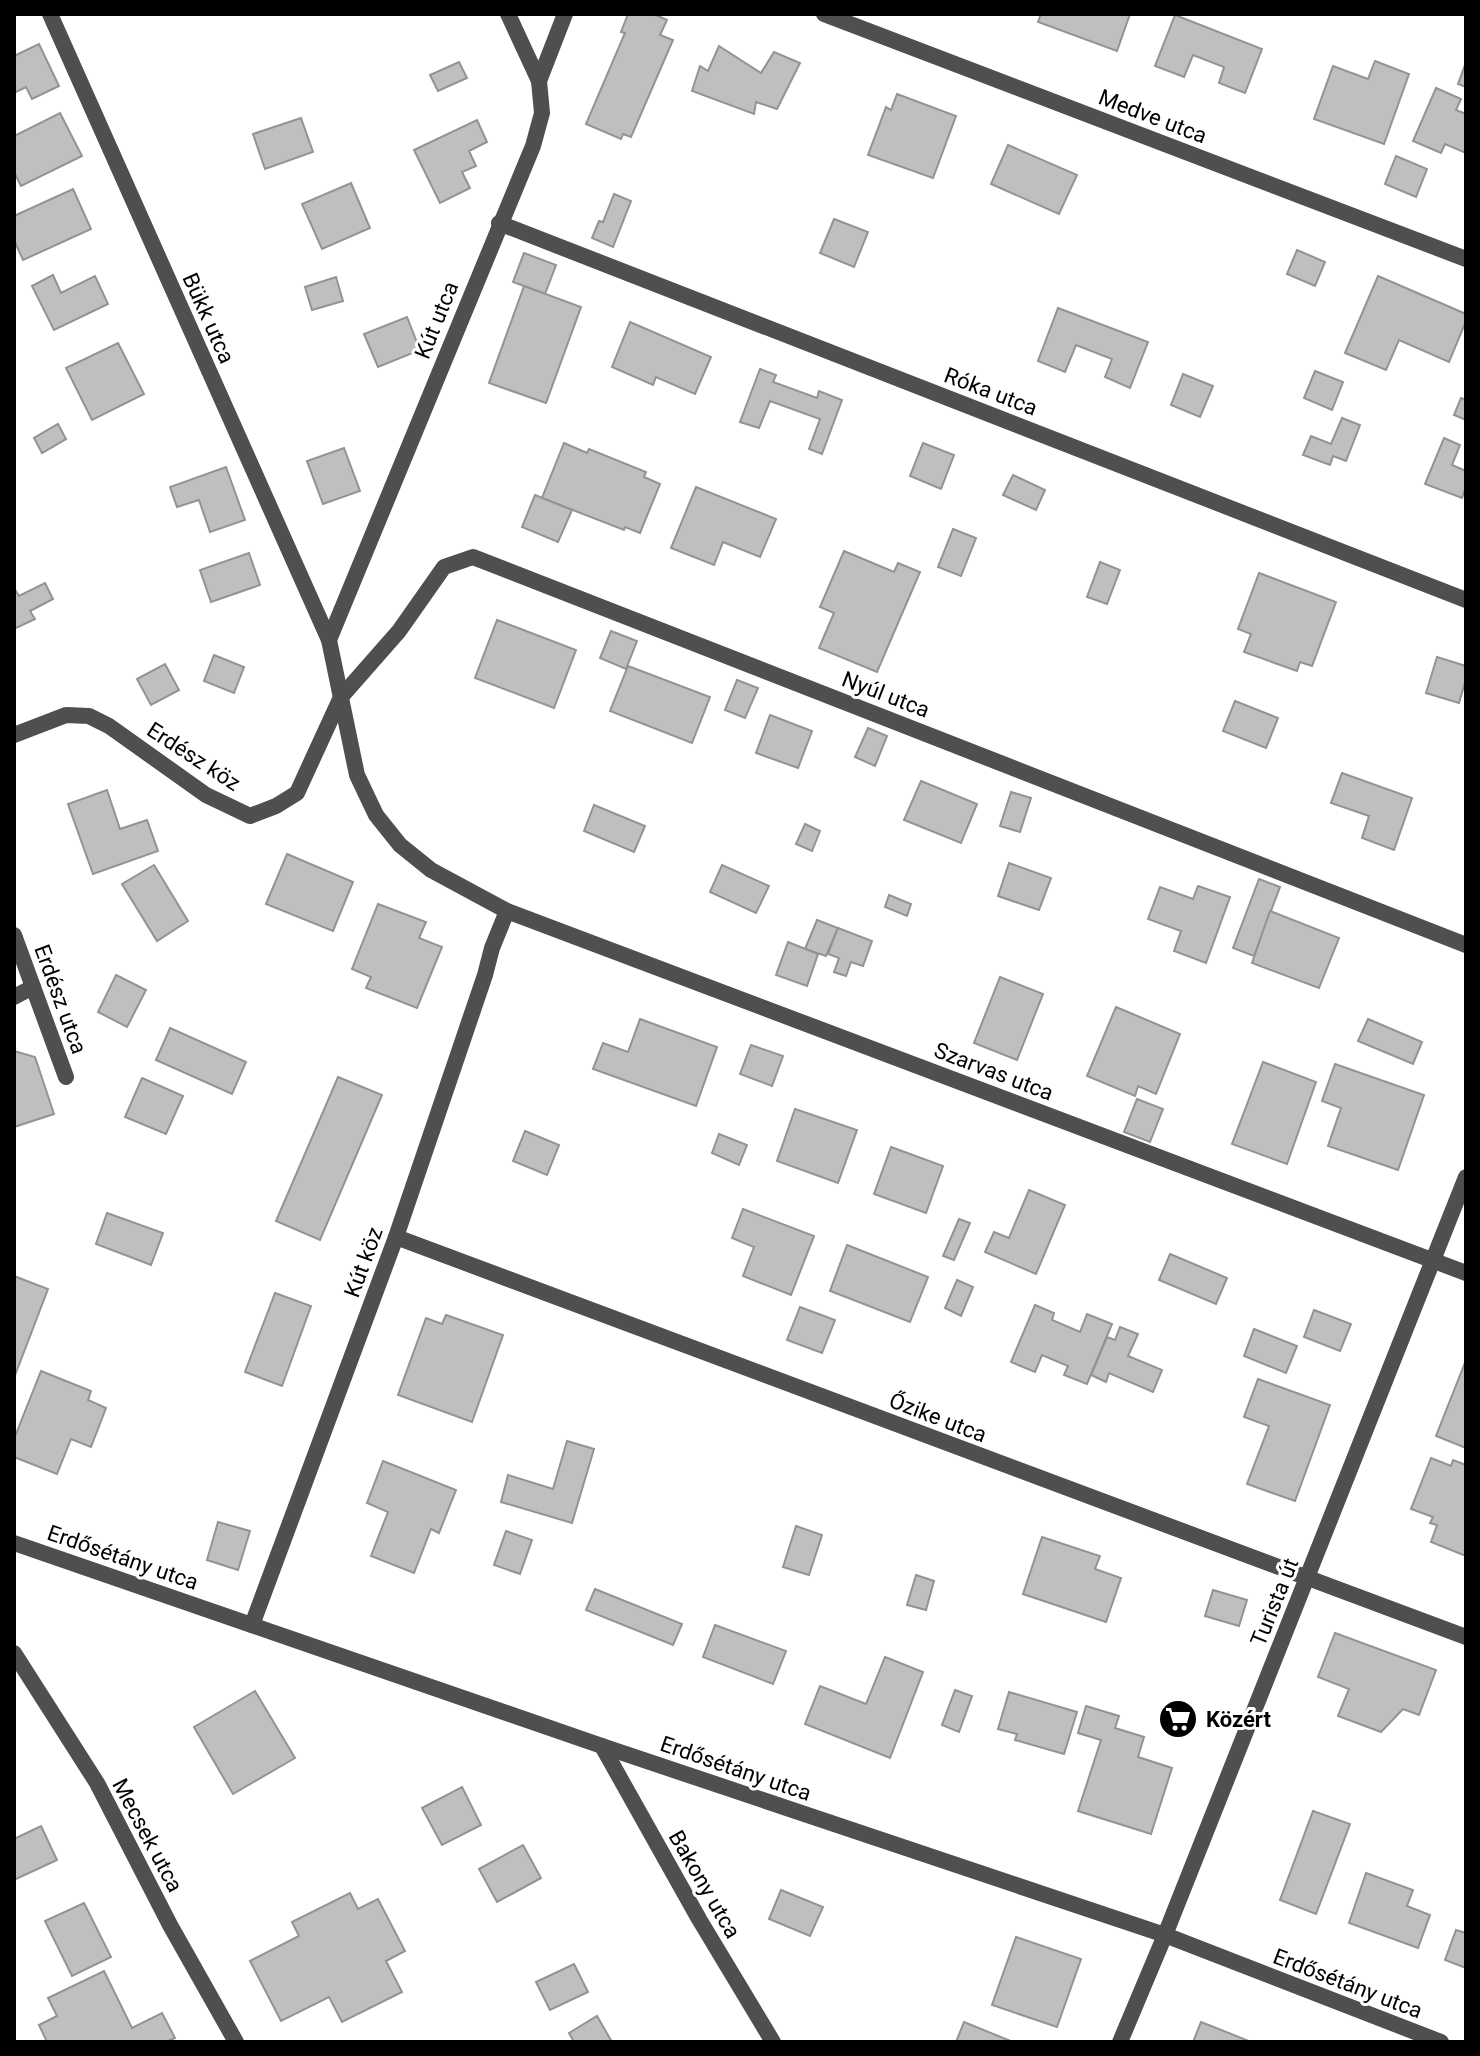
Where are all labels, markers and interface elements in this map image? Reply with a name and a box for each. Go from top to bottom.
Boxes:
street label: Medve utca [1095,84,1210,149]
street label: Bükk utca [178,269,240,367]
street label: Kút utca [410,278,463,362]
street label: Róka utca [941,362,1041,421]
street label: Nyúl utca [838,666,933,723]
street label: Erdész köz [142,717,245,796]
street label: Erdész utca [29,941,92,1057]
street label: Szarvas utca [931,1037,1057,1106]
street label: Kút köz [339,1224,388,1301]
street label: Őzike utca [886,1387,990,1447]
street label: Erdősétány utca [44,1520,201,1595]
street label: Turista út [1246,1555,1303,1650]
supermarket icon: Közért [1157,1698,1199,1740]
place label: Közért [1206,1707,1271,1732]
street label: Erdősétány utca [657,1731,814,1806]
street label: Mecsek utca [107,1774,188,1896]
street label: Bakony utca [664,1826,745,1943]
street label: Erdősétány utca [1270,1944,1426,2023]

